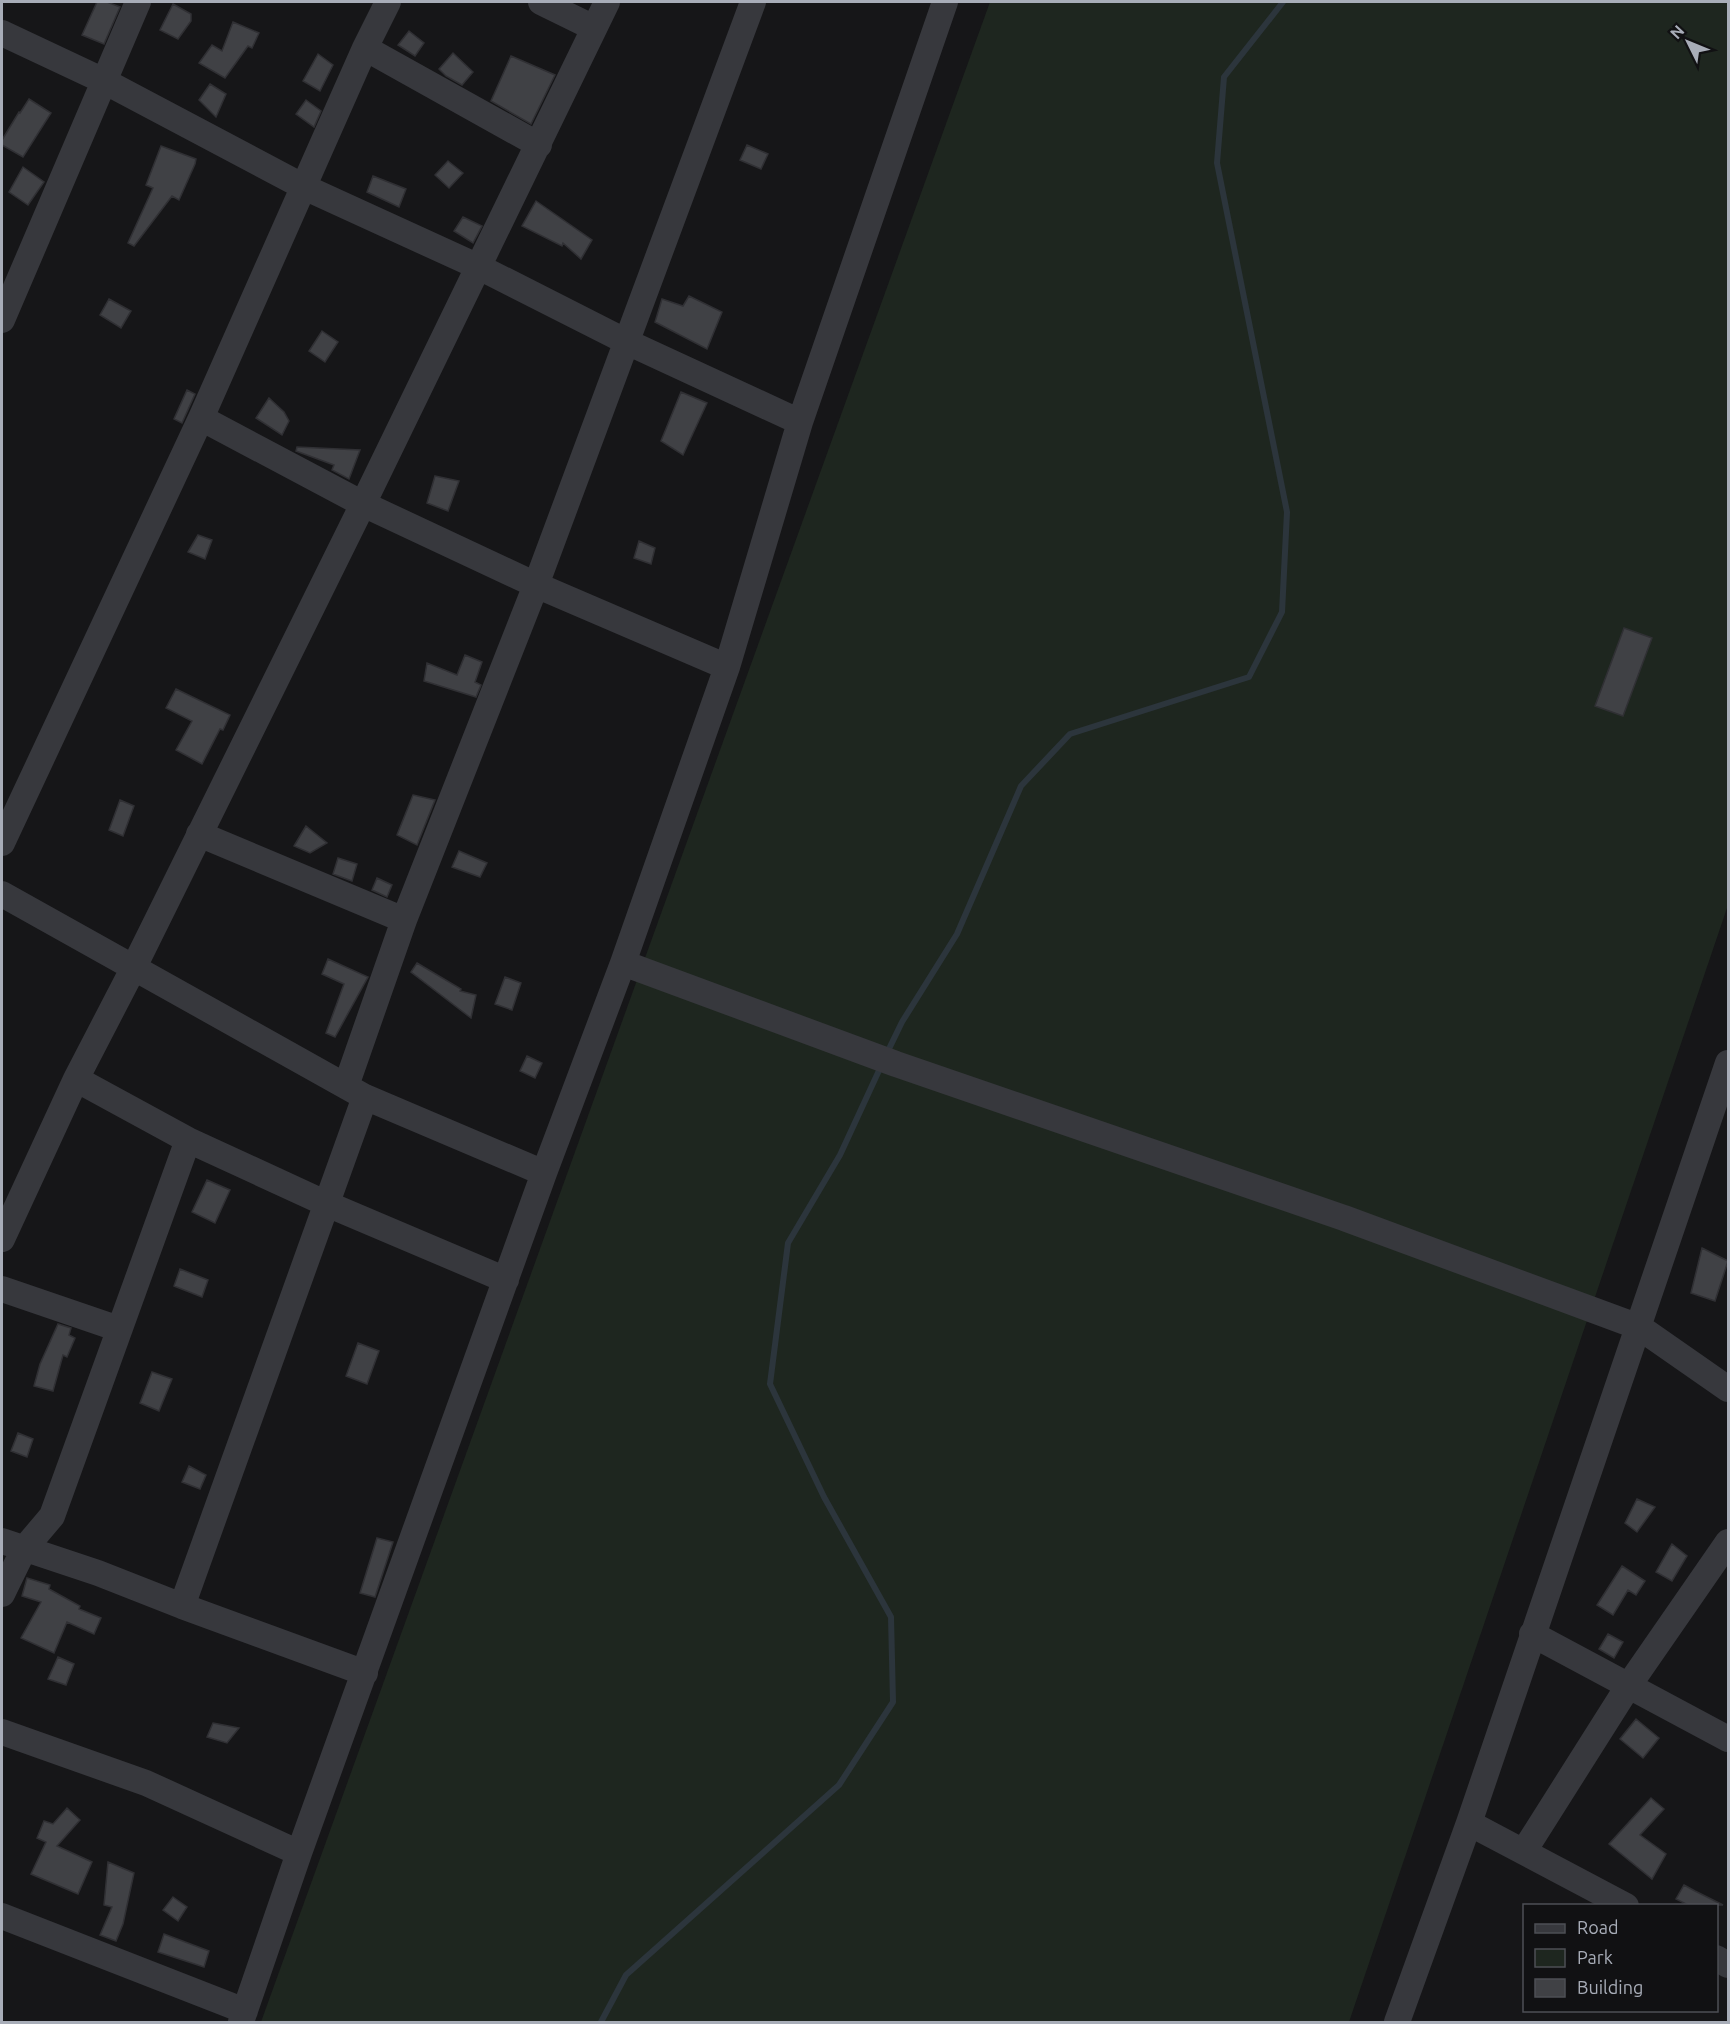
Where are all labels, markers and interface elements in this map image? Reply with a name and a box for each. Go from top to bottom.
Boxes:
north arrow [1658,12,1718,72]
text: N [1666,21,1688,42]
legend [1523,1904,1718,2012]
text: Road [1577,1917,1619,1937]
text: Park [1577,1947,1613,1967]
text: Building [1577,1977,1643,1997]

